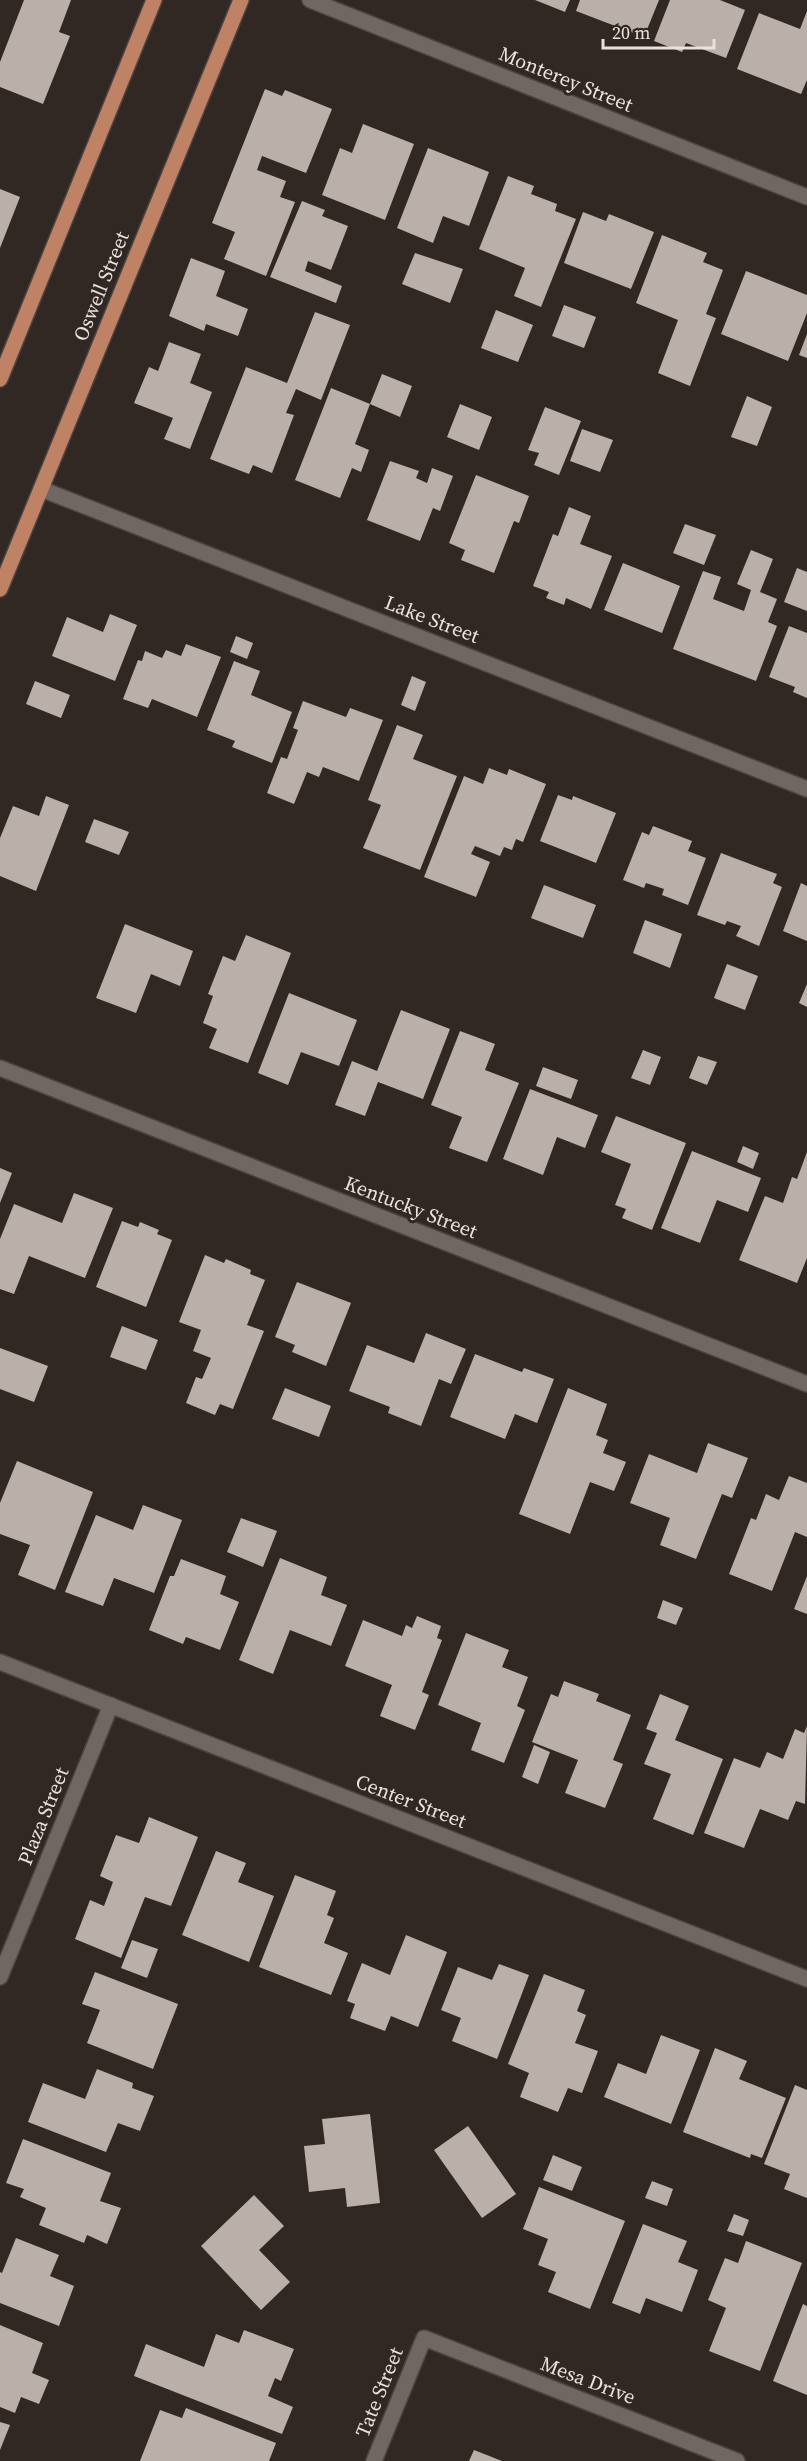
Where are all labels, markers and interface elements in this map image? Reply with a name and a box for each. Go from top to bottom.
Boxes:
scale bar [603,12,714,50]
text: 20 m [612,20,650,45]
street label: Monterey Street [495,39,638,119]
street label: Oswell Street [66,227,136,345]
street label: Lake Street [381,588,484,650]
street label: Kentucky Street [341,1169,482,1245]
street label: Plaza Street [11,1762,76,1869]
street label: Center Street [352,1767,471,1835]
street label: Tate Street [348,2342,410,2441]
street label: Mesa Drive [536,2349,640,2411]

